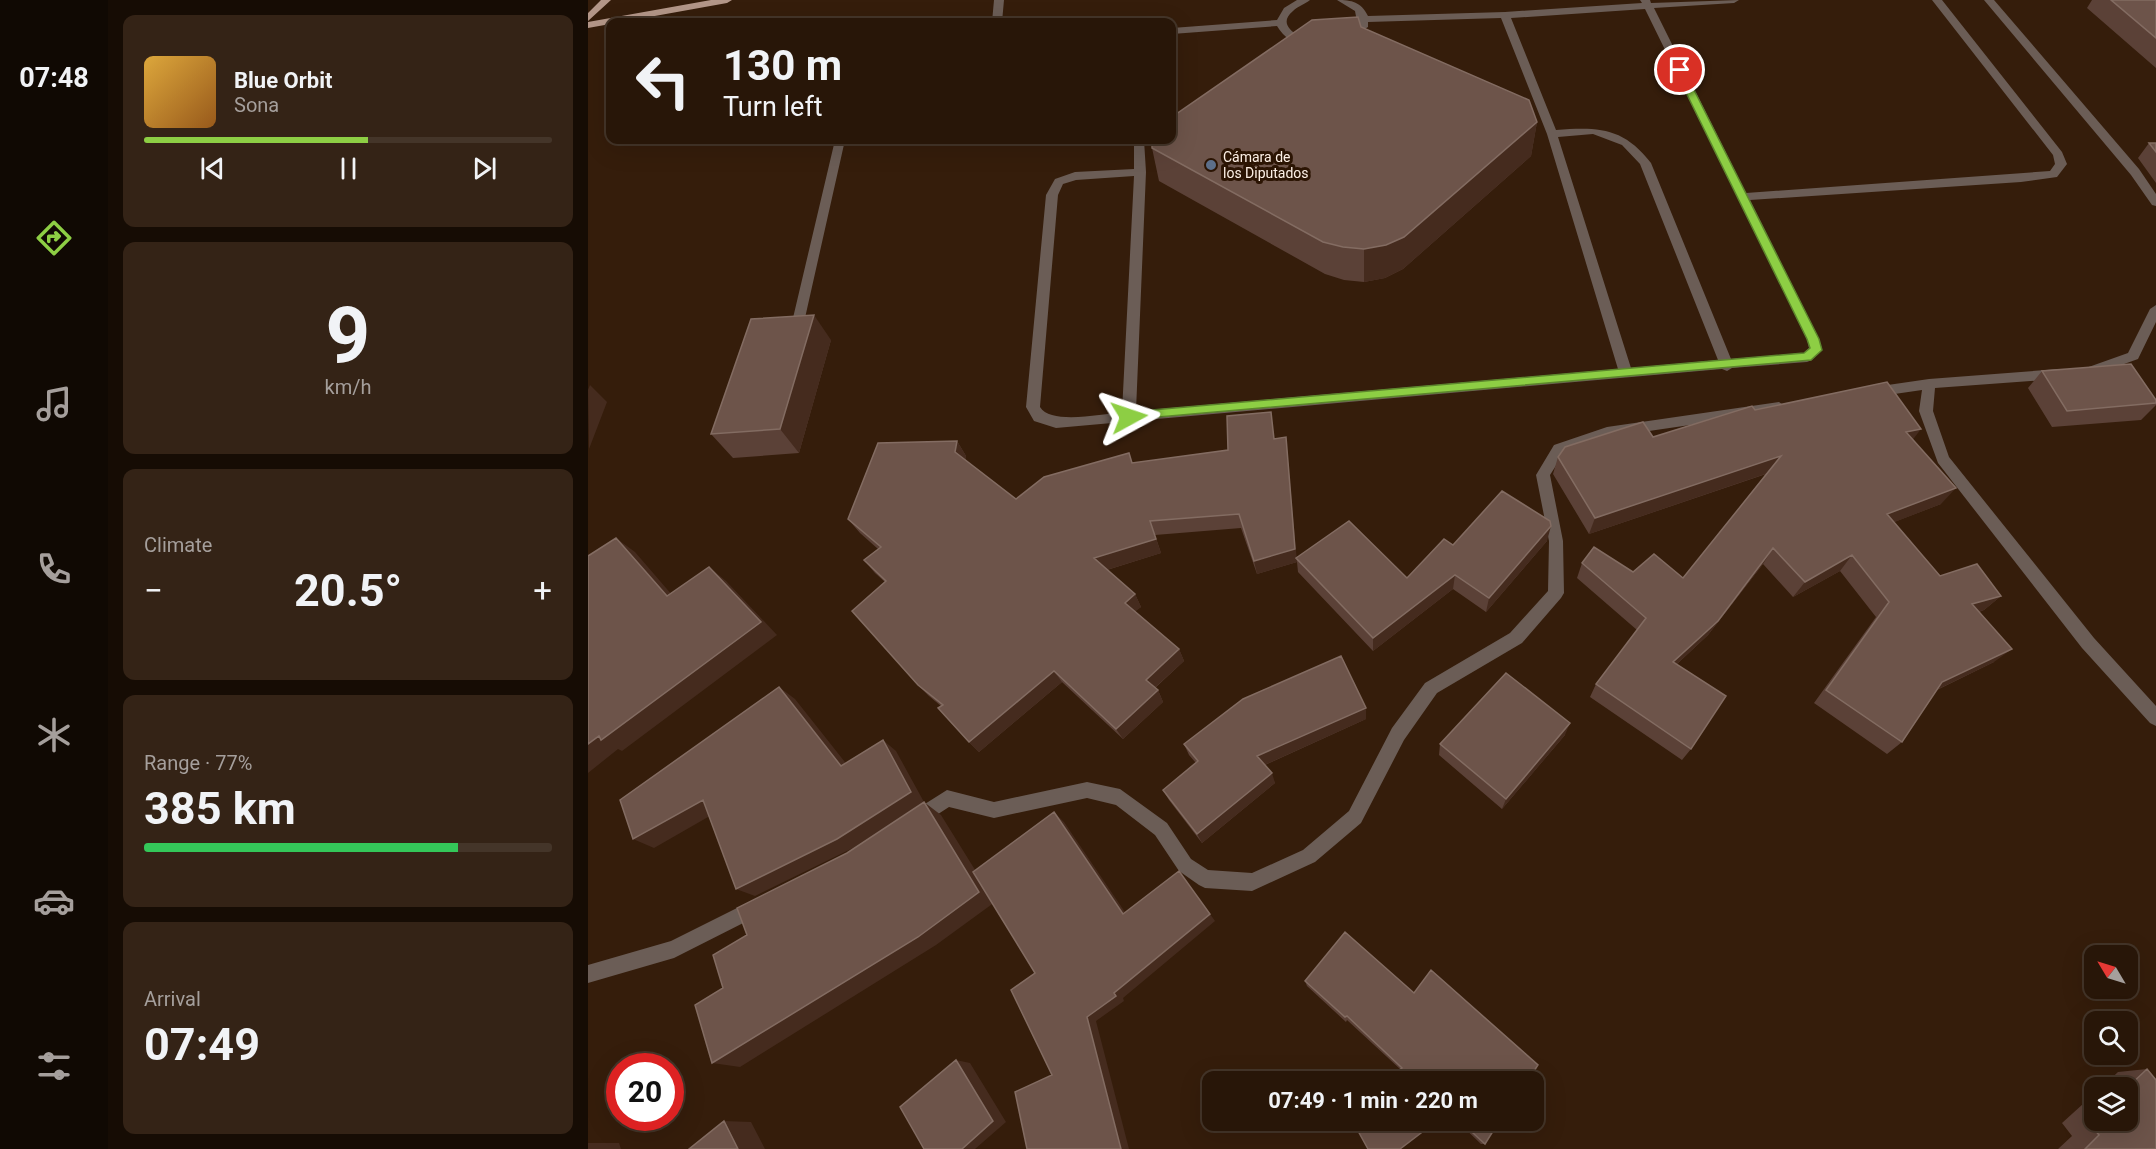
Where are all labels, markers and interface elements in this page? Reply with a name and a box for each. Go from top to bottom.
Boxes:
text: 130 m [723,41,842,90]
icon: left [624,42,702,120]
pin [1654,44,1705,95]
icon: arrive [1663,53,1696,86]
text: 07:48 [19,62,89,94]
text: Blue Orbit [234,68,332,93]
text: Turn left [723,91,823,123]
text: Sona [234,93,279,117]
place label: Cámara de los Diputados [1223,149,1309,181]
icon: previous [196,152,229,185]
icon: pause [332,152,365,185]
icon: next [468,152,501,185]
marker: Cámara de los Diputados [1204,158,1218,172]
icon: directions [33,217,75,259]
text: 9 [326,290,370,381]
text: km/h [325,375,371,399]
icon: music [33,383,75,425]
position arrow [1097,385,1161,449]
text: Climate [144,533,212,557]
icon: phone [33,548,75,590]
text: 20.5° [294,564,402,617]
text: − [144,571,163,610]
text: + [533,571,552,610]
icon: climate [33,714,75,756]
text: Range · 77% [144,751,252,775]
text: 385 km [144,782,296,835]
icon: car [33,880,75,922]
north arrow [2084,945,2138,999]
map controls [2084,945,2138,1131]
text: Arrival [144,987,201,1011]
button: search [2084,1011,2138,1065]
text: 07:49 [144,1018,260,1071]
icon: filters [33,1045,75,1087]
speed limit sign: 20 [606,1053,684,1131]
button: layers [2084,1077,2138,1131]
text: 07:49 · 1 min · 220 m [1268,1088,1478,1113]

